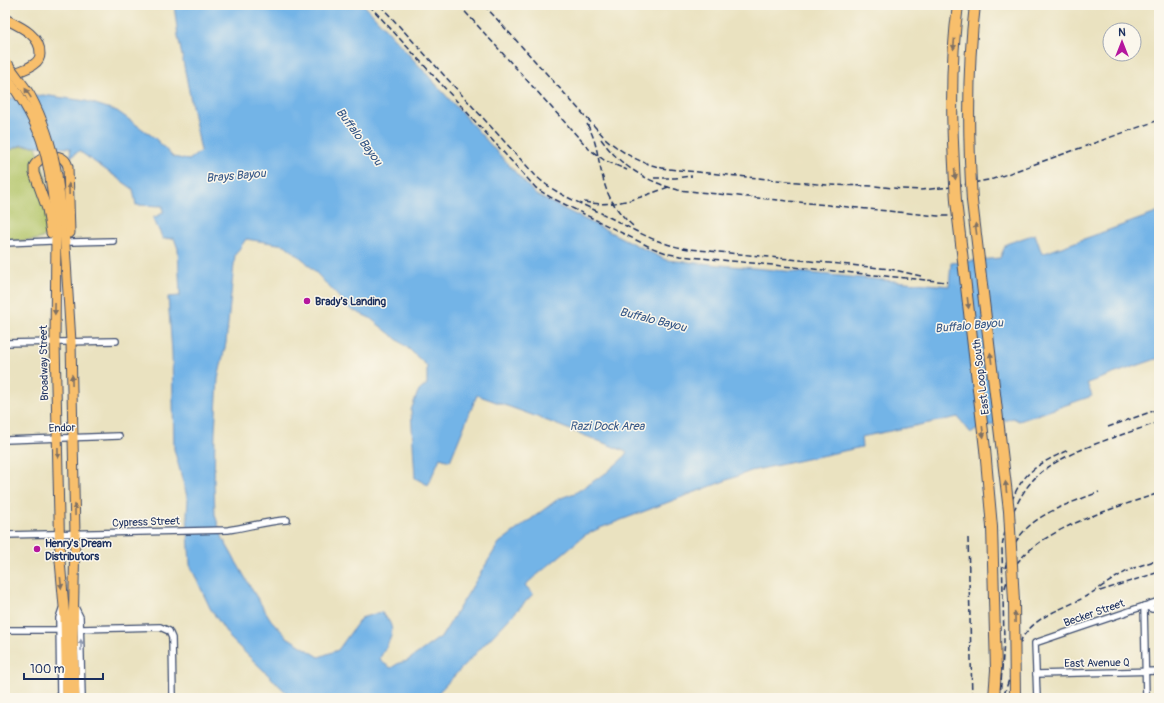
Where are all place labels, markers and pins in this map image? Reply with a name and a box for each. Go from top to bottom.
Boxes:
place label: Brady’s Landing [315,295,387,308]
marker: Brady’s Landing [302,296,312,306]
place label: Henry's Dream Distributors [45,537,112,563]
marker: Henry's Dream Distributors [32,544,42,554]

